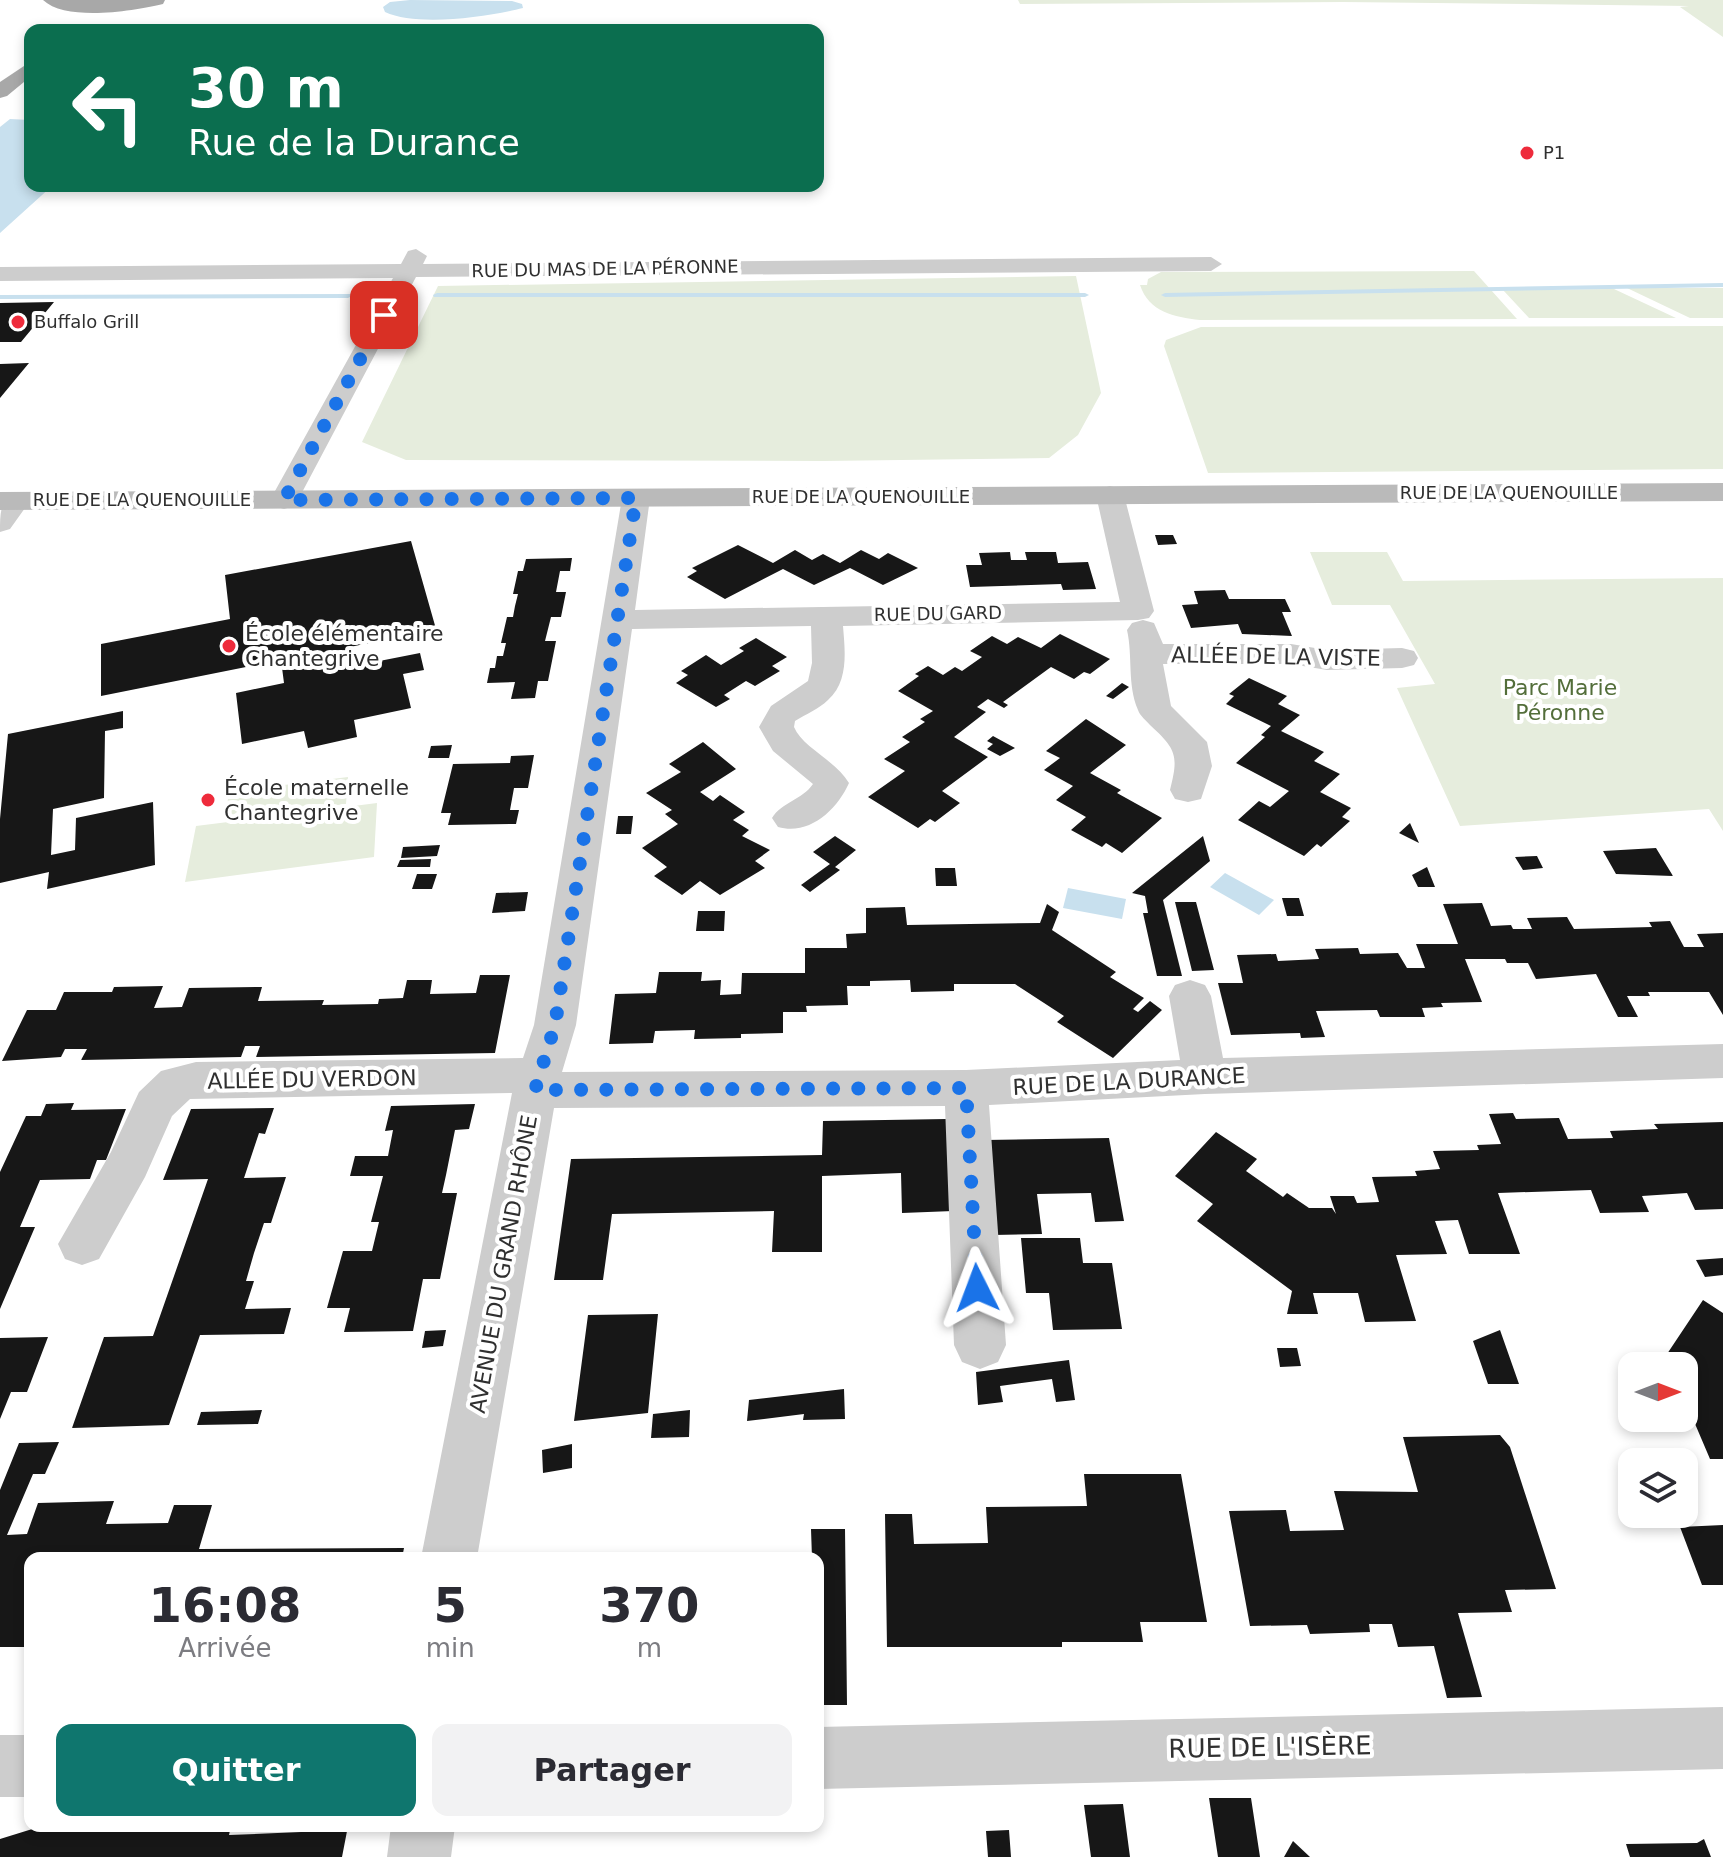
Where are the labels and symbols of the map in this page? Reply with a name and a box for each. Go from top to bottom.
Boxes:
place label: P1 [1543,142,1565,163]
marker: P1 [1518,144,1536,162]
street label: RUE DU MAS DE LA PÉRONNE [471,256,739,281]
pin [350,281,418,349]
place label: Buffalo Grill [34,311,139,332]
marker: Buffalo Grill [9,313,27,331]
street label: RUE DE LA QUENOUILLE [1400,482,1618,503]
street label: RUE DE LA QUENOUILLE [752,486,970,507]
street label: RUE DE LA QUENOUILLE [33,489,251,510]
street label: RUE DU GARD [874,602,1002,625]
place label: École élémentaire Chantegrive [245,621,444,671]
marker: École élémentaire Chantegrive [220,637,238,655]
street label: ALLÉE DE LA VISTE [1171,642,1381,671]
park label: Parc Marie Péronne [1503,675,1617,725]
place label: École maternelle Chantegrive [224,775,409,825]
marker: École maternelle Chantegrive [199,791,217,809]
street label: RUE DE LA DURANCE [1012,1063,1246,1100]
street label: ALLÉE DU VERDON [207,1065,417,1094]
street label: AVENUE DU GRAND RHÔNE [465,1113,542,1415]
position arrow [935,1246,1019,1330]
north arrow [1618,1352,1698,1432]
street label: RUE DE L'ISÈRE [1168,1729,1372,1764]

